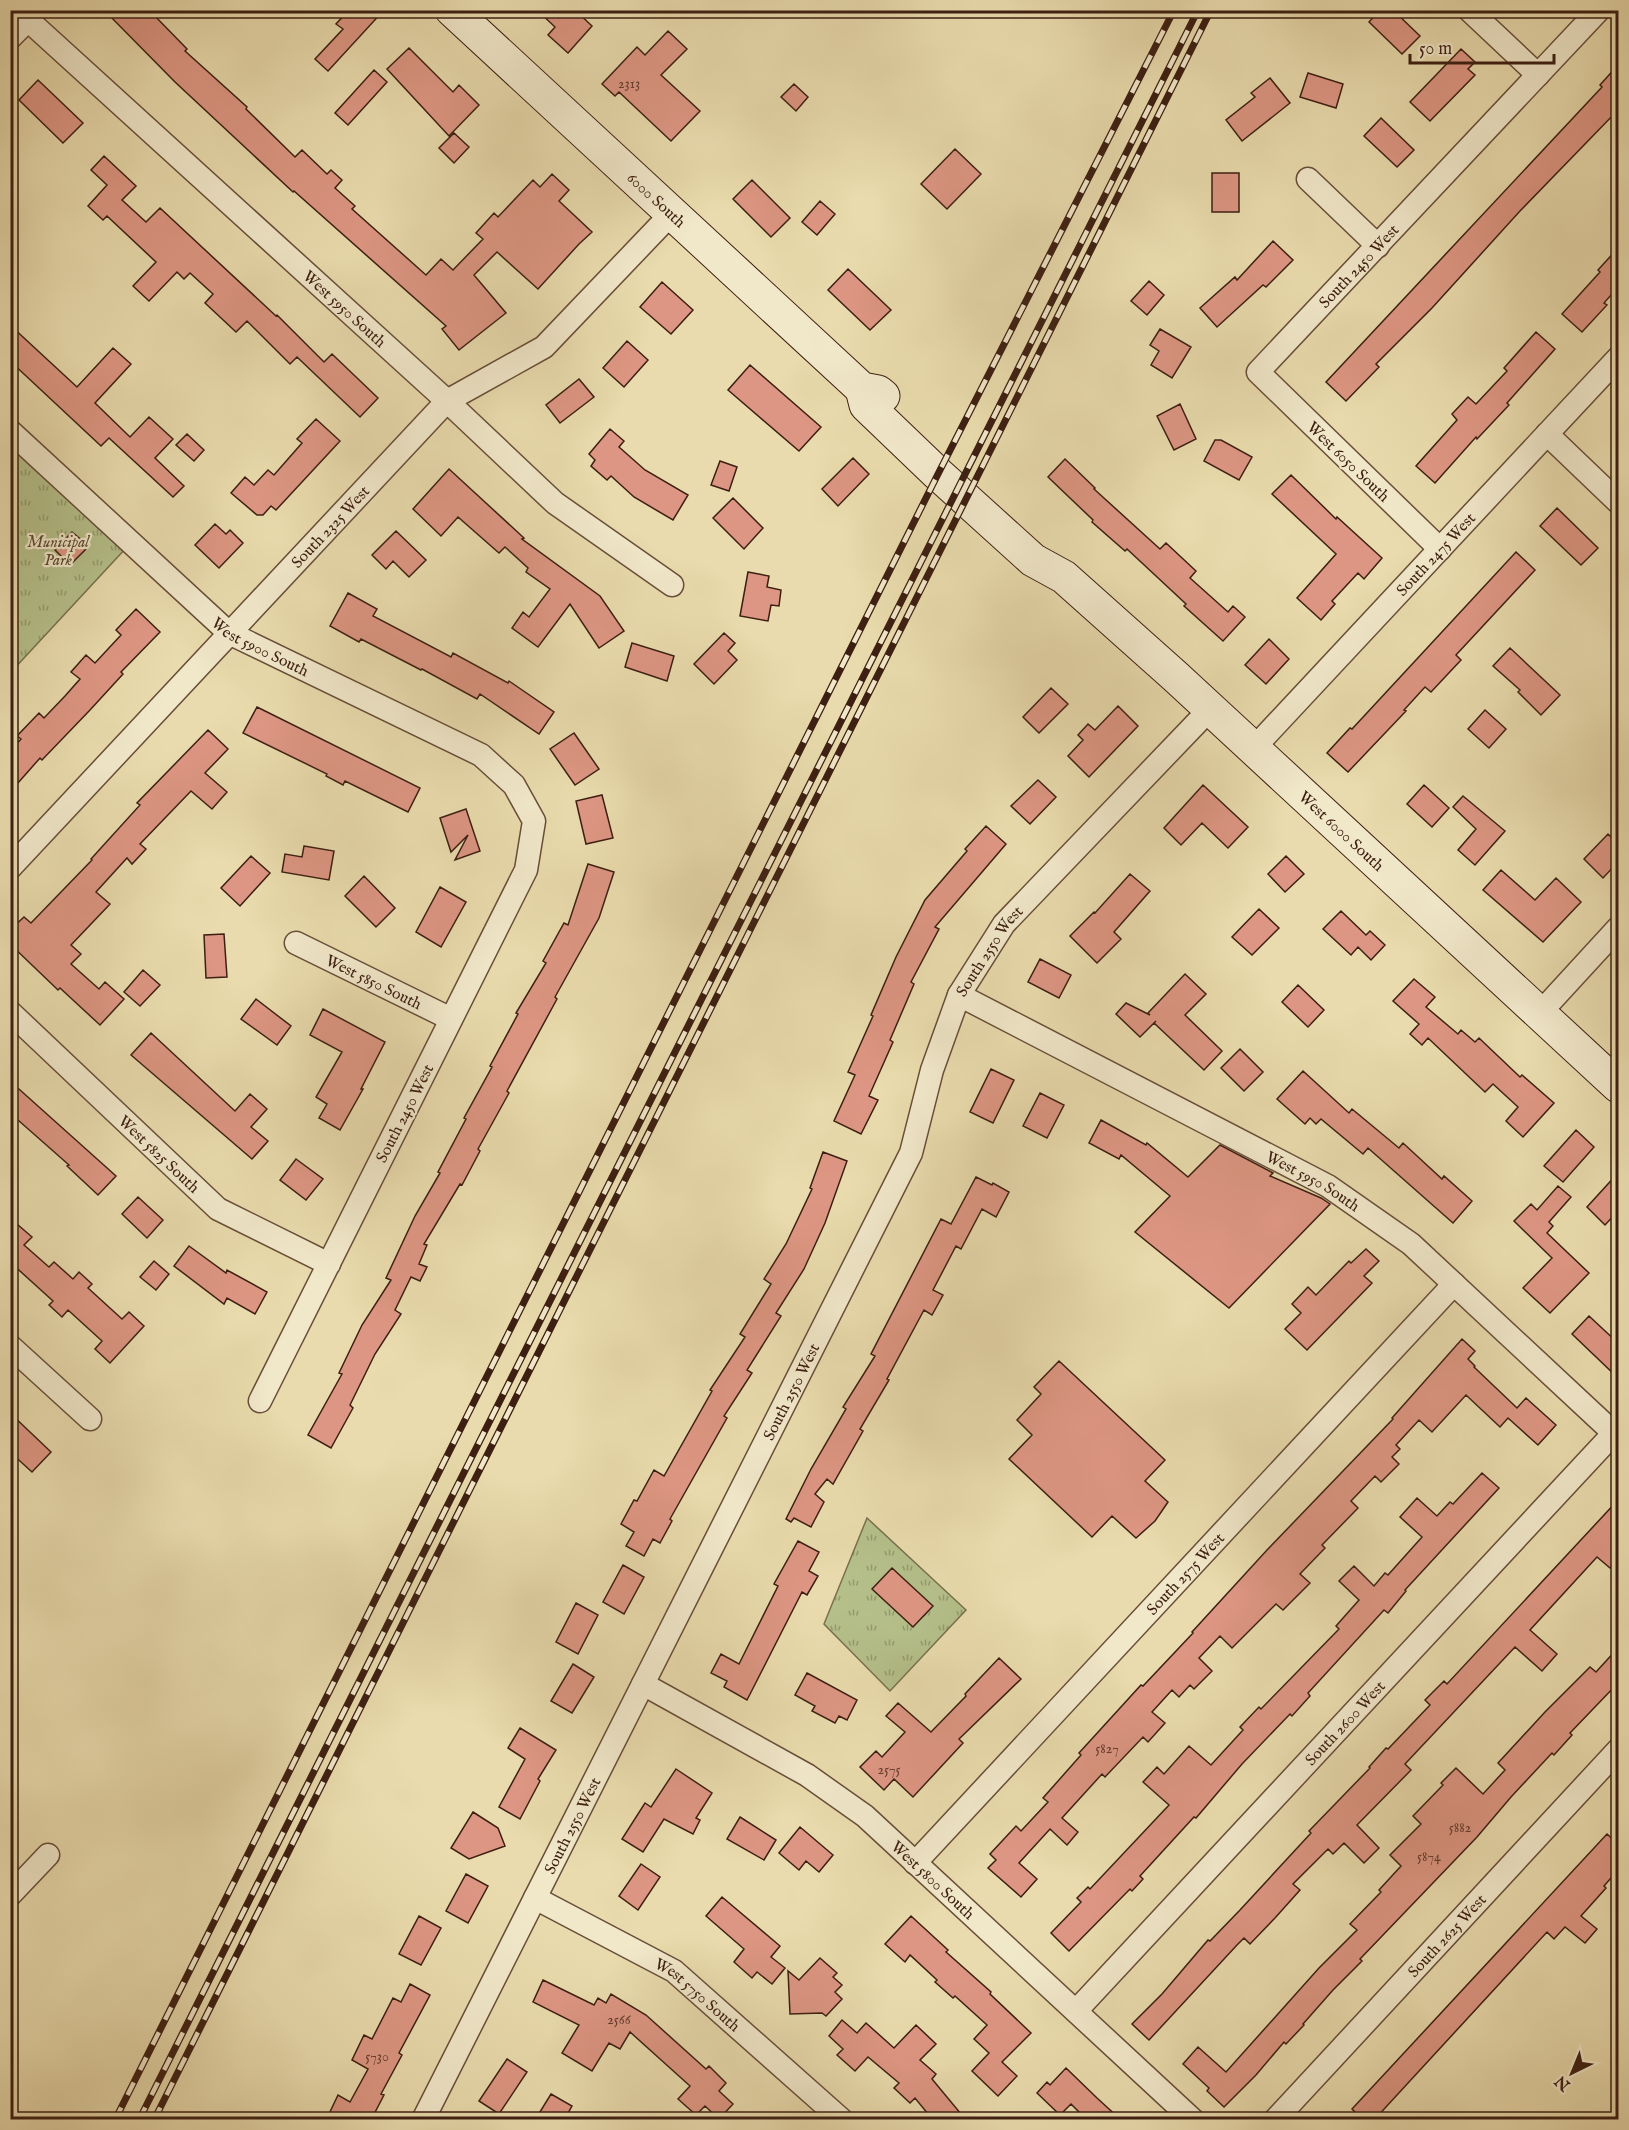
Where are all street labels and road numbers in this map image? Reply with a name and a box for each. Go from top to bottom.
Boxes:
street label: 6000 South [622,169,689,233]
street label: South 2450 West [1315,221,1404,313]
street label: West 5950 South [298,267,390,353]
street label: West 6050 South [1302,418,1393,507]
street label: South 2325 West [288,482,375,573]
street label: South 2475 West [1393,509,1481,601]
street label: West 5900 South [206,614,312,682]
street label: West 6000 South [1294,788,1388,877]
street label: South 2550 West [953,902,1029,1001]
street label: West 5850 South [322,951,425,1015]
street label: South 2450 West [372,1061,439,1166]
street label: West 5825 South [113,1112,203,1199]
street label: West 5950 South [1262,1148,1363,1217]
street label: South 2550 West [760,1340,825,1444]
street label: South 2575 West [1143,1529,1230,1620]
street label: South 2600 West [1301,1677,1391,1771]
street label: South 2550 West [541,1774,606,1878]
street label: West 5800 South [886,1837,978,1925]
street label: South 2625 West [1404,1890,1492,1982]
street label: West 5750 South [651,1955,744,2037]

